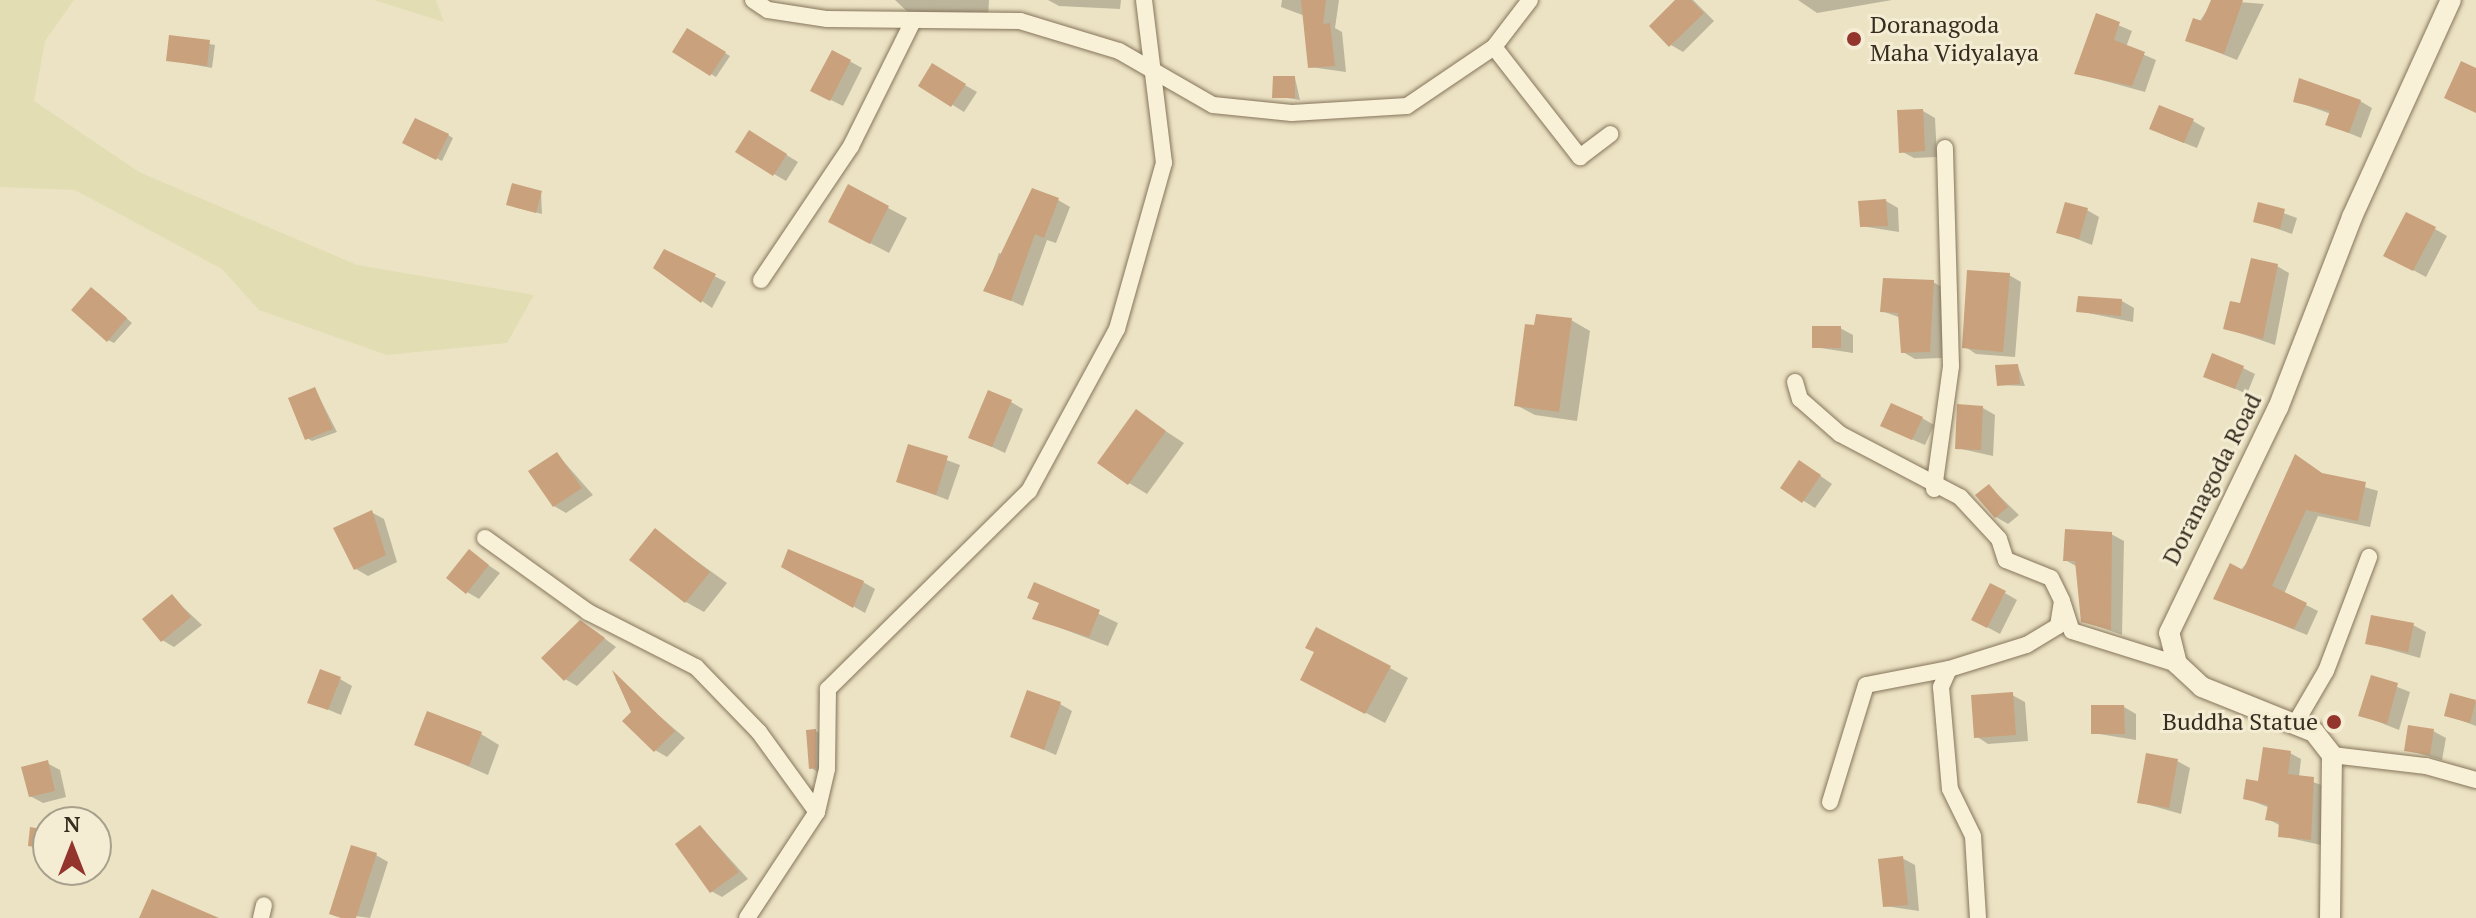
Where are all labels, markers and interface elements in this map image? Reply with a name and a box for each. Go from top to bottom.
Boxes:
place label: Doranagoda Maha Vidyalaya [1870,11,2040,67]
marker: Doranagoda Maha Vidyalaya [1845,30,1863,48]
street label: Doranagoda Road [2156,388,2268,570]
place label: Buddha Statue [2162,708,2318,736]
marker: Buddha Statue [2325,713,2343,731]
north arrow [32,806,112,886]
text: N [64,809,80,838]

